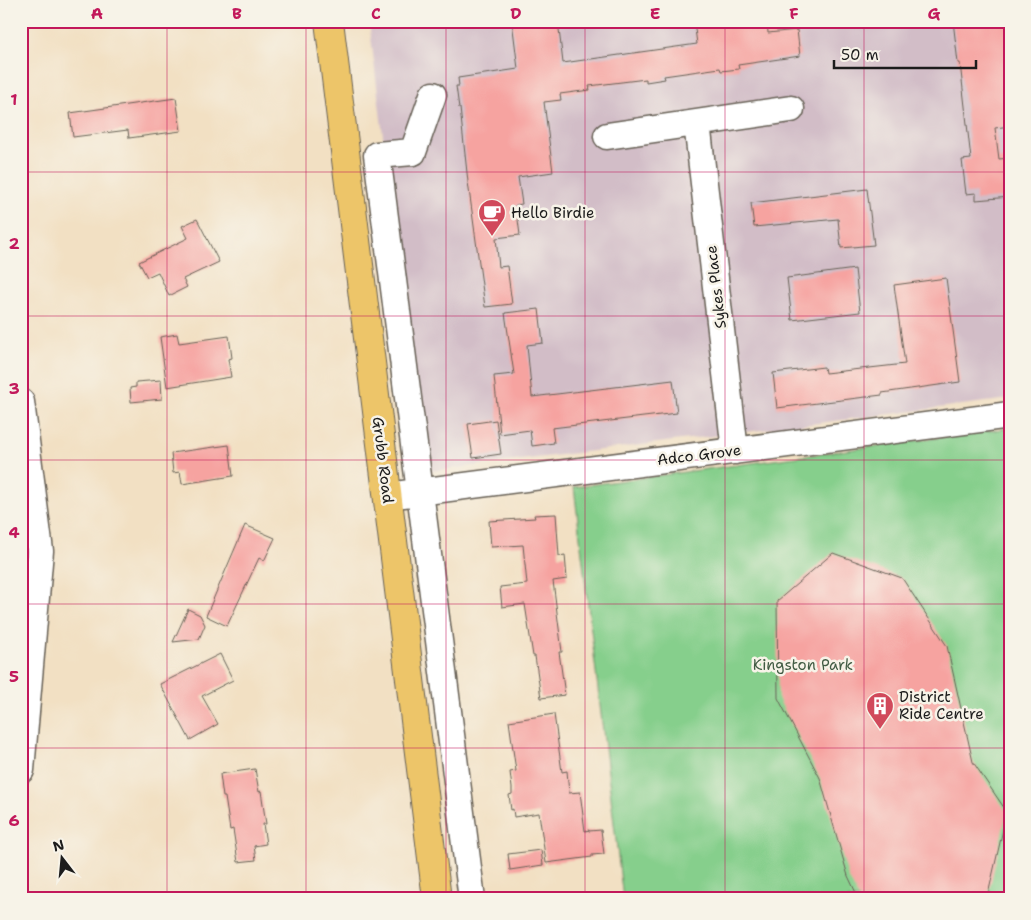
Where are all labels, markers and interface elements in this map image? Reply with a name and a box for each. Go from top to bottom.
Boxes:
text: A [91,3,103,24]
text: B [232,3,242,24]
text: C [371,3,381,24]
text: D [510,3,522,24]
text: E [650,3,660,24]
text: F [789,3,799,24]
text: G [928,3,941,24]
scale bar [834,38,976,70]
text: 50 m [841,45,879,65]
text: 1 [10,89,18,110]
cafe icon: Hello Birdie [477,198,507,237]
place label: Hello Birdie [511,203,594,223]
text: 2 [8,233,20,254]
street label: Sykes Place [701,244,731,330]
text: 3 [8,378,20,399]
street label: Grubb Road [368,416,398,505]
street label: Adco Grove [656,440,742,470]
text: 4 [8,522,20,543]
park label: Kingston Park [753,655,853,675]
text: 5 [9,666,19,687]
place label: District Ride Centre [899,687,984,724]
building icon: District Ride Centre [865,691,895,730]
text: 6 [8,810,20,831]
north arrow [38,832,88,882]
text: N [51,835,66,856]

